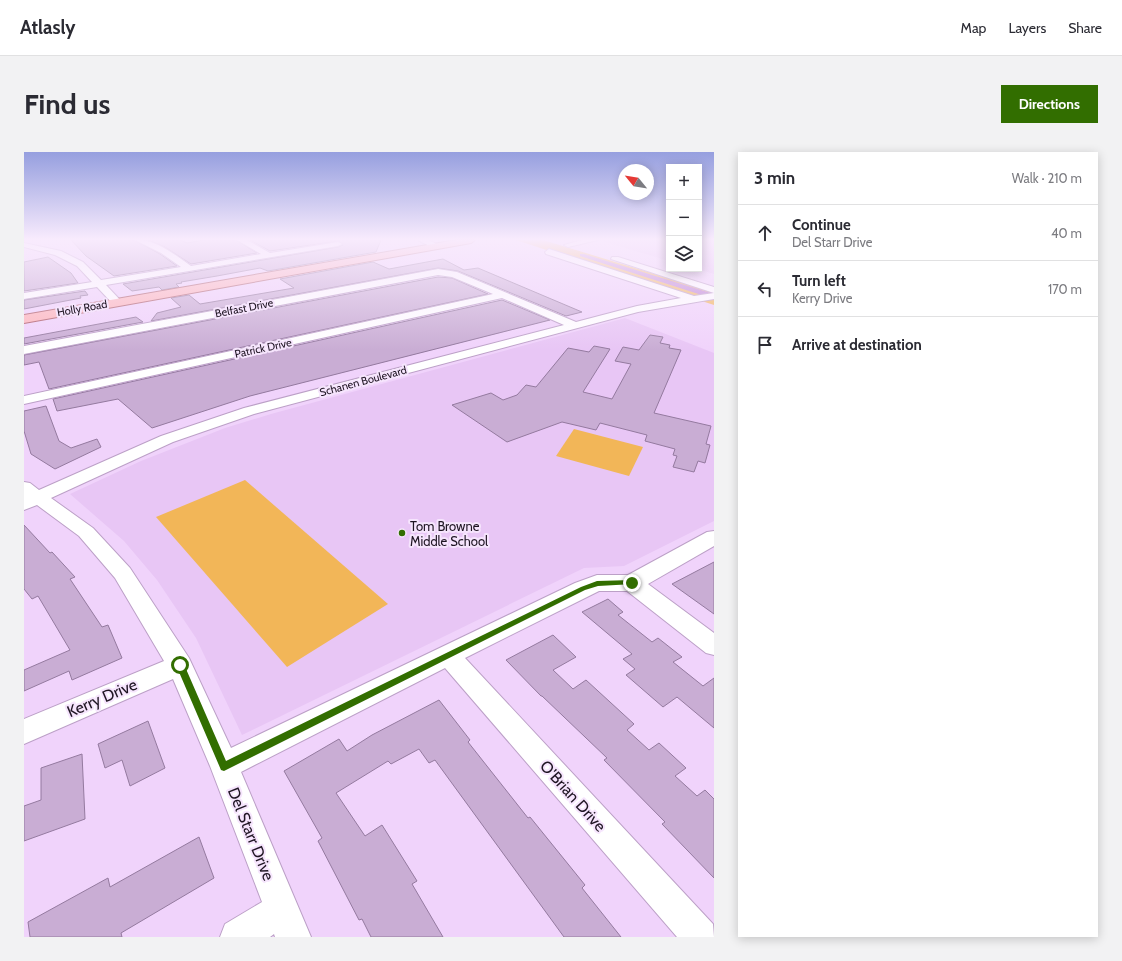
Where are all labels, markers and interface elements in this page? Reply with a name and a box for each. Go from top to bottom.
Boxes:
text: Atlasly [20,16,76,39]
text: Map [961,19,986,37]
text: Layers [1008,19,1046,37]
text: Share [1068,19,1102,37]
button: Directions [1001,85,1098,123]
text: Find us [24,87,110,121]
north arrow [618,164,654,200]
map controls [666,164,702,272]
button: + [666,164,702,200]
text: 3 min [754,168,795,188]
text: Walk · 210 m [1012,170,1082,186]
button: − [666,200,702,236]
text: Continue [792,216,851,234]
icon: ahead [754,222,776,244]
text: 40 m [1051,225,1082,241]
text: Del Starr Drive [792,234,872,250]
button: layers [666,236,702,272]
text: Turn left [792,272,846,290]
icon: left [754,278,776,300]
text: 170 m [1048,281,1082,297]
text: Kerry Drive [792,290,852,306]
street label: Belfast Drive [214,295,275,321]
street label: Holly Road [56,297,108,319]
icon: arrive [754,334,776,356]
street label: Patrick Drive [233,335,293,361]
text: Arrive at destination [792,336,922,354]
street label: Schanen Boulevard [318,363,408,399]
place label: Tom Browne Middle School [410,518,488,549]
marker: Tom Browne Middle School [397,528,407,538]
route end [623,574,641,592]
route start [171,656,189,674]
street label: Kerry Drive [64,675,140,721]
street label: O'Brian Drive [536,757,610,835]
street label: Del Starr Drive [224,785,278,883]

